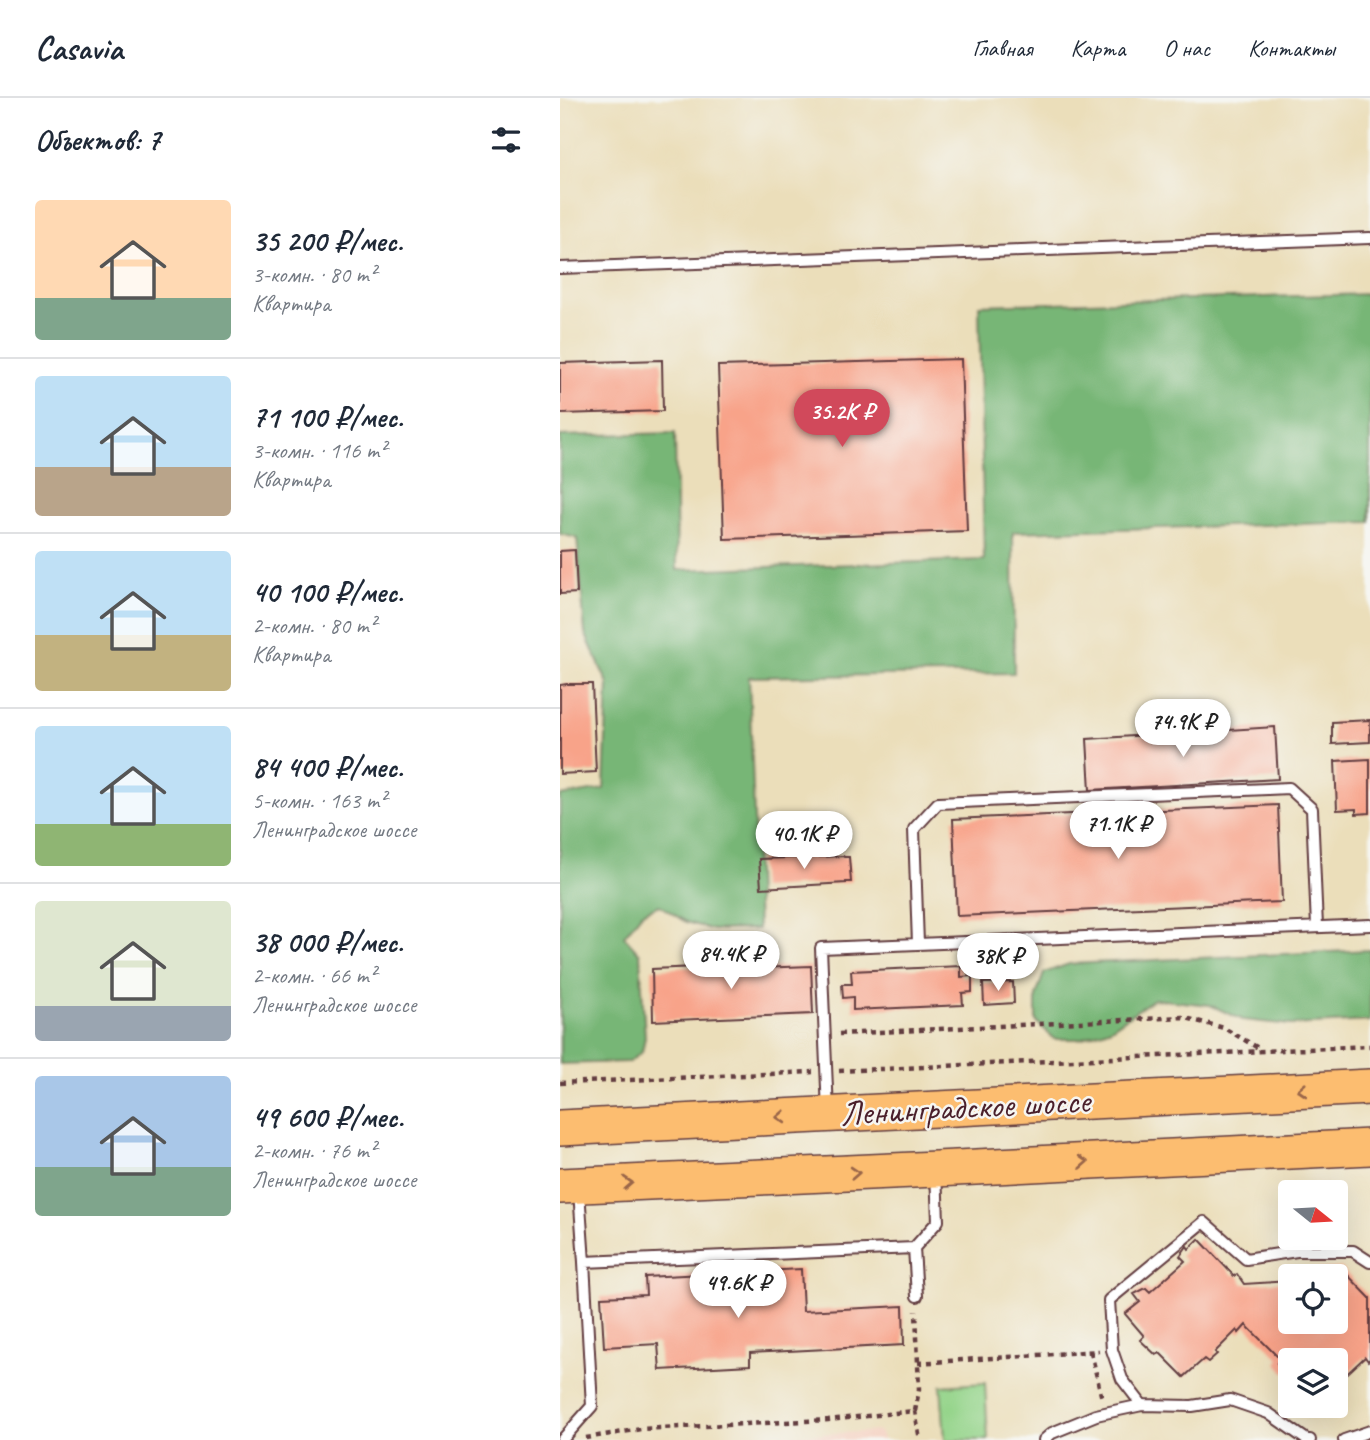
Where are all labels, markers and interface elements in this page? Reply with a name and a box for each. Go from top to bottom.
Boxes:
text: Casavia [35,27,123,69]
text: Главная [972,33,1033,63]
text: Карта [1071,33,1125,63]
text: О нас [1163,33,1210,63]
text: Контакты [1248,33,1335,63]
text: Объектов: 7 [35,121,160,159]
icon: filters [487,121,525,159]
text: 35 200 ₽/мес. [252,222,403,260]
icon: home [91,228,175,312]
text: 3-комн. · 80 m² [252,260,376,289]
text: Квартира [252,289,330,318]
pin: 35.2K ₽ [777,390,907,449]
text: 35.2K ₽ [810,397,874,426]
text: 71 100 ₽/мес. [252,398,403,436]
icon: home [91,404,175,488]
text: 3-комн. · 116 m² [252,436,386,465]
text: Квартира [252,465,330,494]
text: 40 100 ₽/мес. [252,573,403,611]
icon: home [91,579,175,663]
text: 2-комн. · 80 m² [252,611,376,640]
text: Квартира [252,640,330,669]
pin: 74.9K ₽ [1118,700,1248,759]
text: 74.9K ₽ [1151,707,1215,736]
text: 84 400 ₽/мес. [252,748,403,786]
icon: home [91,754,175,838]
text: 5-комн. · 163 m² [252,786,386,815]
pin: 71.1K ₽ [1053,802,1183,861]
text: 71.1K ₽ [1086,809,1150,838]
pin: 40.1K ₽ [739,812,869,871]
text: Ленинградское шоссе [252,815,416,844]
text: 40.1K ₽ [772,819,836,848]
text: 38 000 ₽/мес. [252,923,403,961]
icon: home [91,929,175,1013]
pin: 84.4K ₽ [666,932,796,991]
pin: 38K ₽ [949,934,1047,993]
text: 84.4K ₽ [699,939,763,968]
text: 38K ₽ [973,941,1023,970]
text: 2-комн. · 66 m² [252,961,376,990]
text: Ленинградское шоссе [252,990,416,1019]
street label: Ленинградское шоссе [839,1078,1094,1136]
one-way arrow [1296,1082,1307,1097]
text: 49 600 ₽/мес. [252,1098,403,1136]
icon: home [91,1104,175,1188]
one-way arrow [775,1109,786,1124]
text: 2-комн. · 76 m² [252,1136,376,1165]
one-way arrow [1077,1155,1088,1170]
text: Ленинградское шоссе [252,1165,416,1194]
one-way arrow [850,1165,861,1180]
one-way arrow [623,1175,634,1190]
north arrow [1278,1180,1348,1250]
map controls [1278,1180,1348,1418]
pin: 49.6K ₽ [673,1260,803,1320]
button: locate [1278,1264,1348,1334]
text: 49.6K ₽ [706,1268,770,1297]
button: layers [1278,1348,1348,1418]

